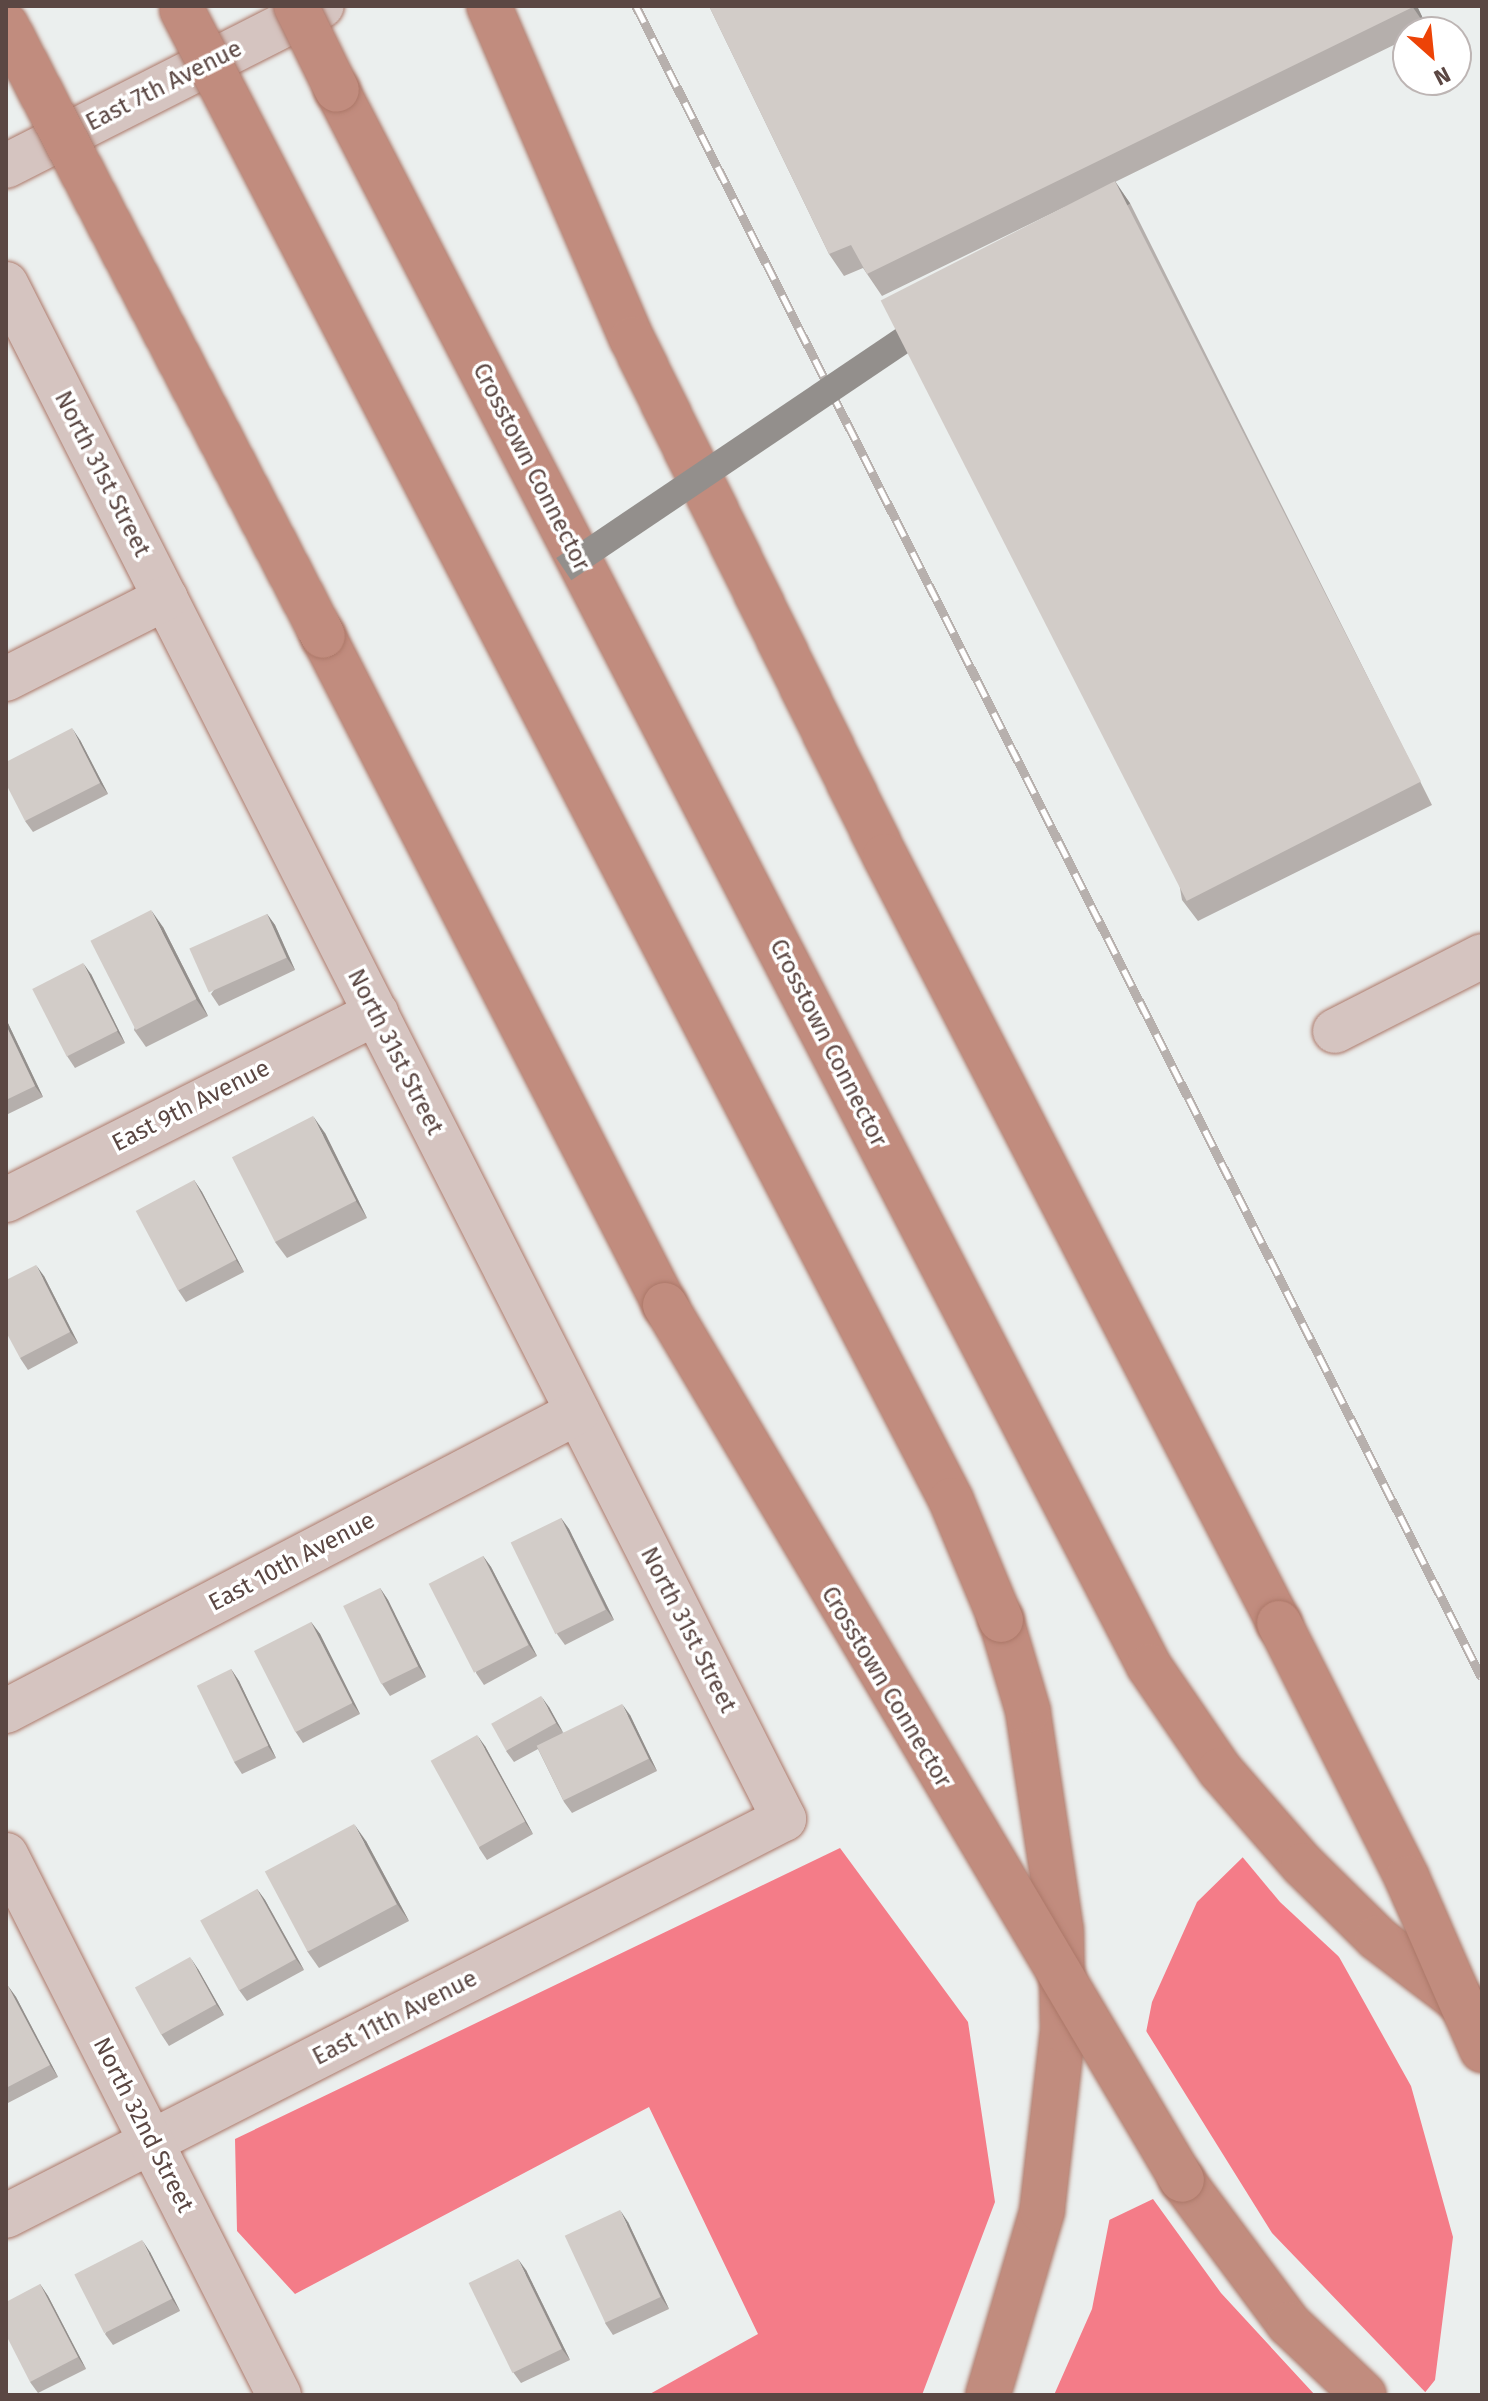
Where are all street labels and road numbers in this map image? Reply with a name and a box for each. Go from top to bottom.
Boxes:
street label: East 7th Avenue [81,34,247,138]
street label: Crosstown Connector [466,358,596,576]
street label: North 31st Street [48,386,156,562]
street label: Crosstown Connector [763,934,893,1152]
street label: North 31st Street [341,964,449,1140]
street label: East 9th Avenue [107,1054,275,1158]
street label: East 10th Avenue [204,1506,380,1618]
street label: North 31st Street [634,1542,742,1718]
street label: Crosstown Connector [815,1581,957,1793]
street label: East 11th Avenue [308,1964,482,2072]
street label: North 32nd Street [87,2033,199,2217]

